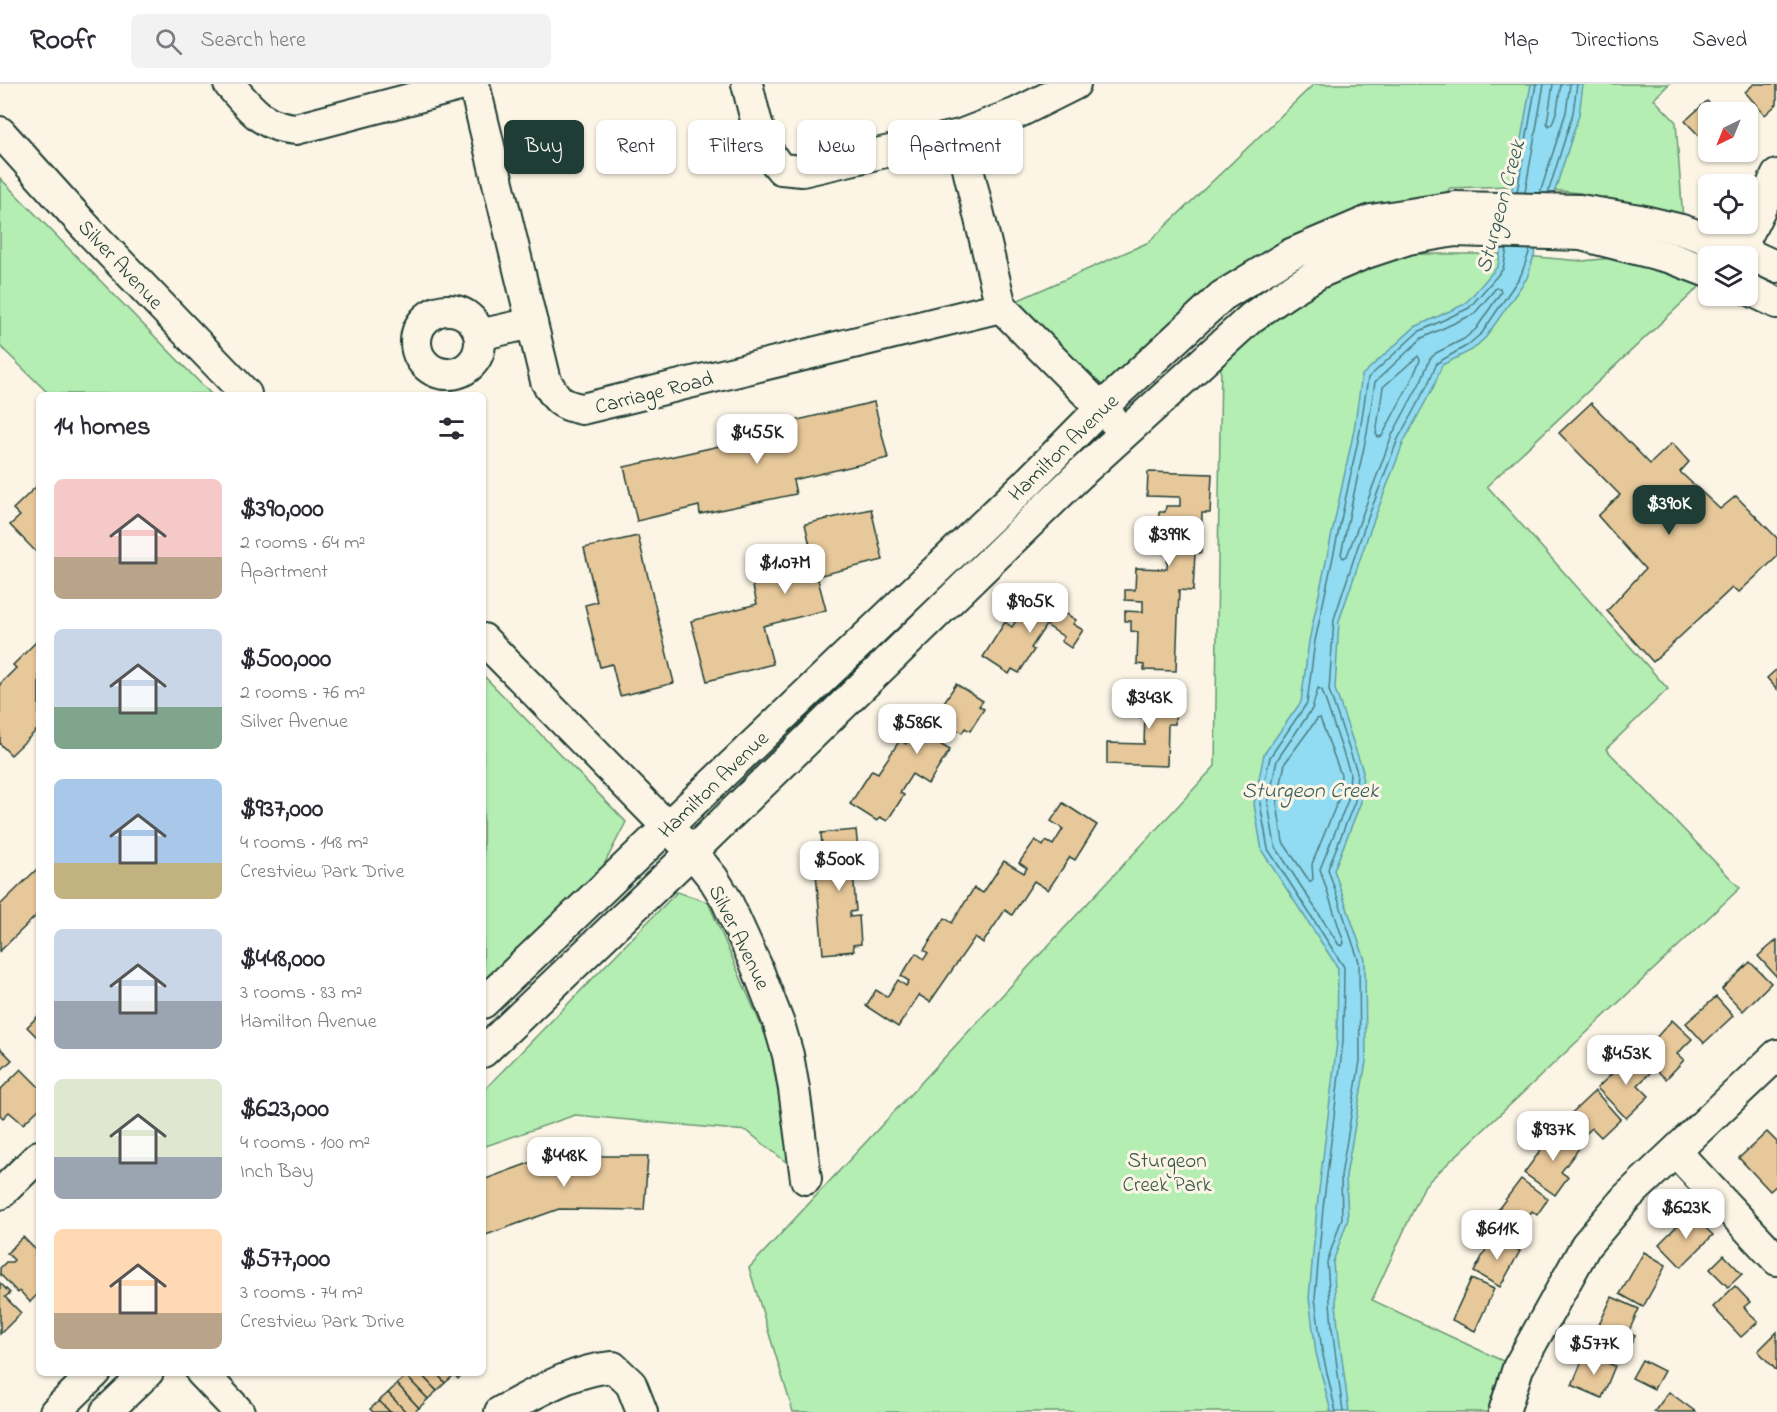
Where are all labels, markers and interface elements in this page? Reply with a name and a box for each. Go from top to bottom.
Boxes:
search box [131,14,551,68]
text: Roofr [30,21,95,62]
icon: search [152,25,185,58]
text: Search here [200,25,306,57]
text: Map [1503,26,1539,56]
text: Directions [1572,26,1659,56]
text: Saved [1692,26,1747,56]
north arrow [1698,102,1758,162]
map controls [1698,102,1758,306]
chip: Buy [504,120,584,174]
chip: Rent [596,120,676,174]
chip: Filters [688,120,785,174]
chip: New [797,120,876,174]
chip: Apartment [888,120,1023,174]
water label: Sturgeon Creek [1469,135,1535,277]
button: locate [1698,174,1758,234]
street label: Silver Avenue [70,214,170,318]
button: layers [1698,246,1758,306]
street label: Carriage Road [592,365,717,425]
street label: Hamilton Avenue [1002,387,1127,509]
text: 14 homes [54,409,150,447]
icon: filters [435,412,468,445]
pin: $455K [715,414,799,465]
text: $455K [731,419,783,448]
pin: $390K [1627,485,1711,536]
text: $390K [1647,490,1691,519]
text: $390,000 [240,491,324,529]
icon: home [102,503,174,575]
pin: $399K [1127,516,1211,567]
text: $399K [1148,521,1190,550]
text: 2 rooms · 64 m² [240,529,365,558]
pin: $1.07M [736,544,834,595]
text: $1.07M [759,549,811,578]
text: Apartment [240,558,328,587]
pin: $905K [988,583,1072,634]
text: $905K [1006,588,1054,617]
text: $500,000 [240,641,331,679]
icon: home [102,653,174,725]
text: 2 rooms · 76 m² [240,679,365,708]
pin: $343K [1107,679,1191,730]
text: $343K [1126,684,1172,713]
pin: $586K [875,704,959,755]
text: Silver Avenue [240,708,348,737]
text: $586K [892,709,942,738]
street label: Hamilton Avenue [652,724,777,846]
water label: Sturgeon Creek [1242,776,1380,808]
text: $937,000 [240,791,323,829]
icon: home [102,803,174,875]
text: 4 rooms · 148 m² [240,829,369,858]
pin: $500K [797,841,881,892]
text: $500K [814,846,864,875]
text: Crestview Park Drive [240,858,404,887]
street label: Silver Avenue [700,880,777,996]
text: $448,000 [240,941,325,979]
icon: home [102,953,174,1025]
text: 3 rooms · 83 m² [240,979,362,1008]
text: Hamilton Avenue [240,1008,377,1037]
pin: $453K [1584,1035,1668,1086]
text: $453K [1601,1040,1651,1069]
text: $623,000 [240,1091,329,1129]
icon: home [102,1103,174,1175]
pin: $937K [1511,1111,1595,1162]
text: $937K [1531,1116,1575,1145]
text: 4 rooms · 100 m² [240,1129,370,1158]
pin: $448K [522,1137,606,1188]
text: $448K [541,1142,587,1171]
park label: Sturgeon Creek Park [1122,1147,1212,1201]
text: Inch Bay [240,1158,313,1187]
pin: $623K [1644,1189,1728,1240]
text: $623K [1662,1194,1710,1223]
pin: $611K [1455,1210,1539,1261]
text: $611K [1475,1215,1519,1244]
text: $577,000 [240,1241,330,1279]
icon: home [102,1253,174,1325]
text: 3 rooms · 74 m² [240,1279,363,1308]
text: Crestview Park Drive [240,1308,404,1337]
pin: $577K [1552,1325,1636,1376]
text: $577K [1569,1330,1619,1359]

